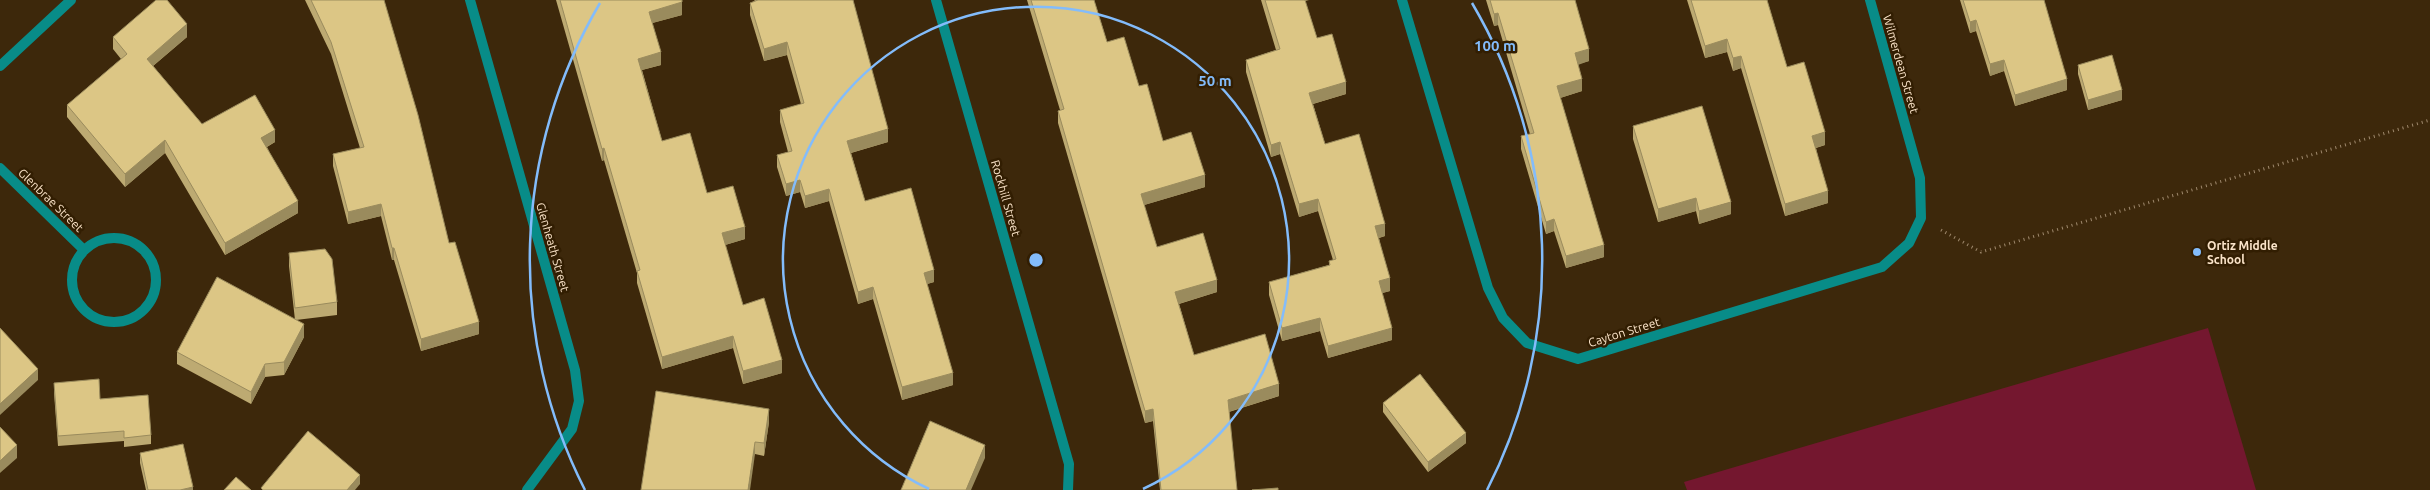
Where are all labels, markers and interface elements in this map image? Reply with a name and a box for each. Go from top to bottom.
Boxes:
street label: Wilmerdean Street [1881,13,1921,115]
text: 100 m [1474,37,1516,54]
text: 50 m [1198,72,1232,89]
street label: Rockhill Street [989,159,1023,238]
street label: Glenbrae Street [16,166,86,234]
street label: Glenheath Street [534,201,572,293]
place label: Ortiz Middle School [2207,239,2278,266]
marker: Ortiz Middle School [2191,246,2203,258]
centre of rings [1027,251,1045,269]
street label: Cayton Street [1587,315,1662,349]

